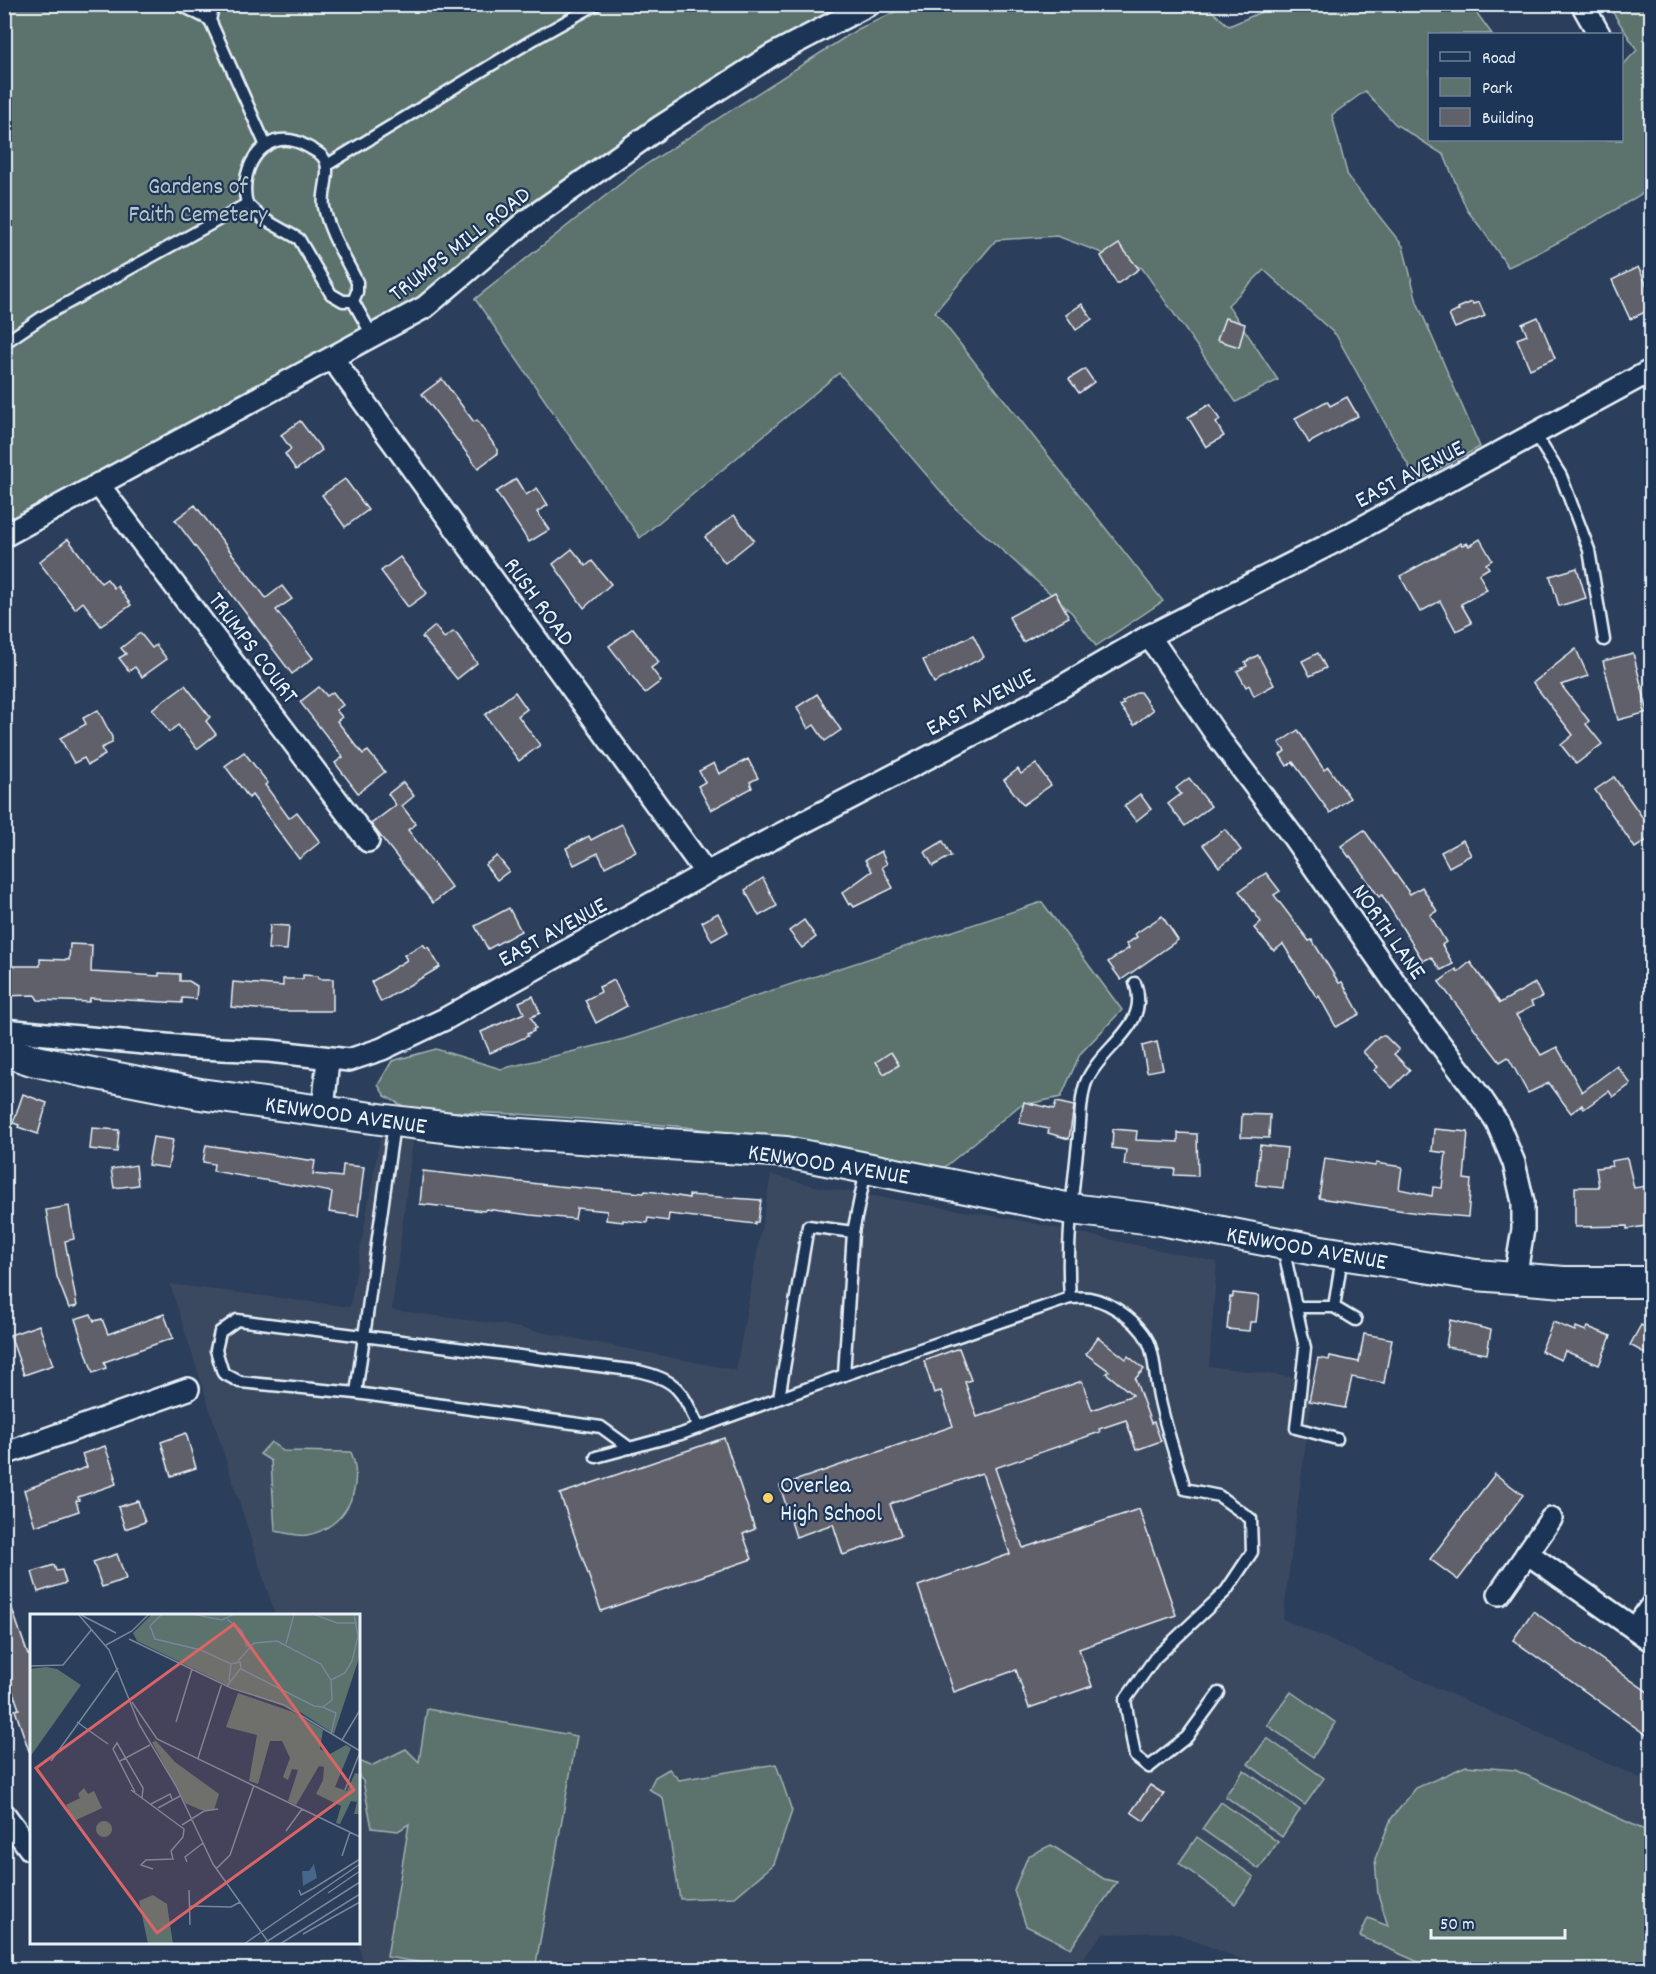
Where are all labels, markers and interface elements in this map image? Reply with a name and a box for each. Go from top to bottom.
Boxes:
legend [1428,33,1623,141]
text: Road [1482,47,1516,72]
text: Park [1482,77,1513,102]
text: Building [1482,107,1534,132]
park label: Gardens of Faith Cemetery [128,171,269,233]
street label: TRUMPS MILL ROAD [383,179,539,312]
street label: EAST AVENUE [1350,433,1471,519]
street label: RUSH ROAD [494,551,581,654]
street label: TRUMPS COURT [198,586,305,712]
street label: EAST AVENUE [921,661,1042,747]
street label: NORTH LANE [1342,878,1433,988]
street label: EAST AVENUE [493,890,614,977]
street label: KENWOOD AVENUE [263,1089,429,1145]
street label: KENWOOD AVENUE [745,1136,912,1196]
street label: KENWOOD AVENUE [1223,1219,1390,1281]
place label: Overlea High School [780,1470,882,1532]
marker: Overlea High School [761,1491,775,1505]
inset map [30,1614,360,1944]
scale bar [1431,1902,1564,1940]
text: 50 m [1440,1913,1475,1938]

